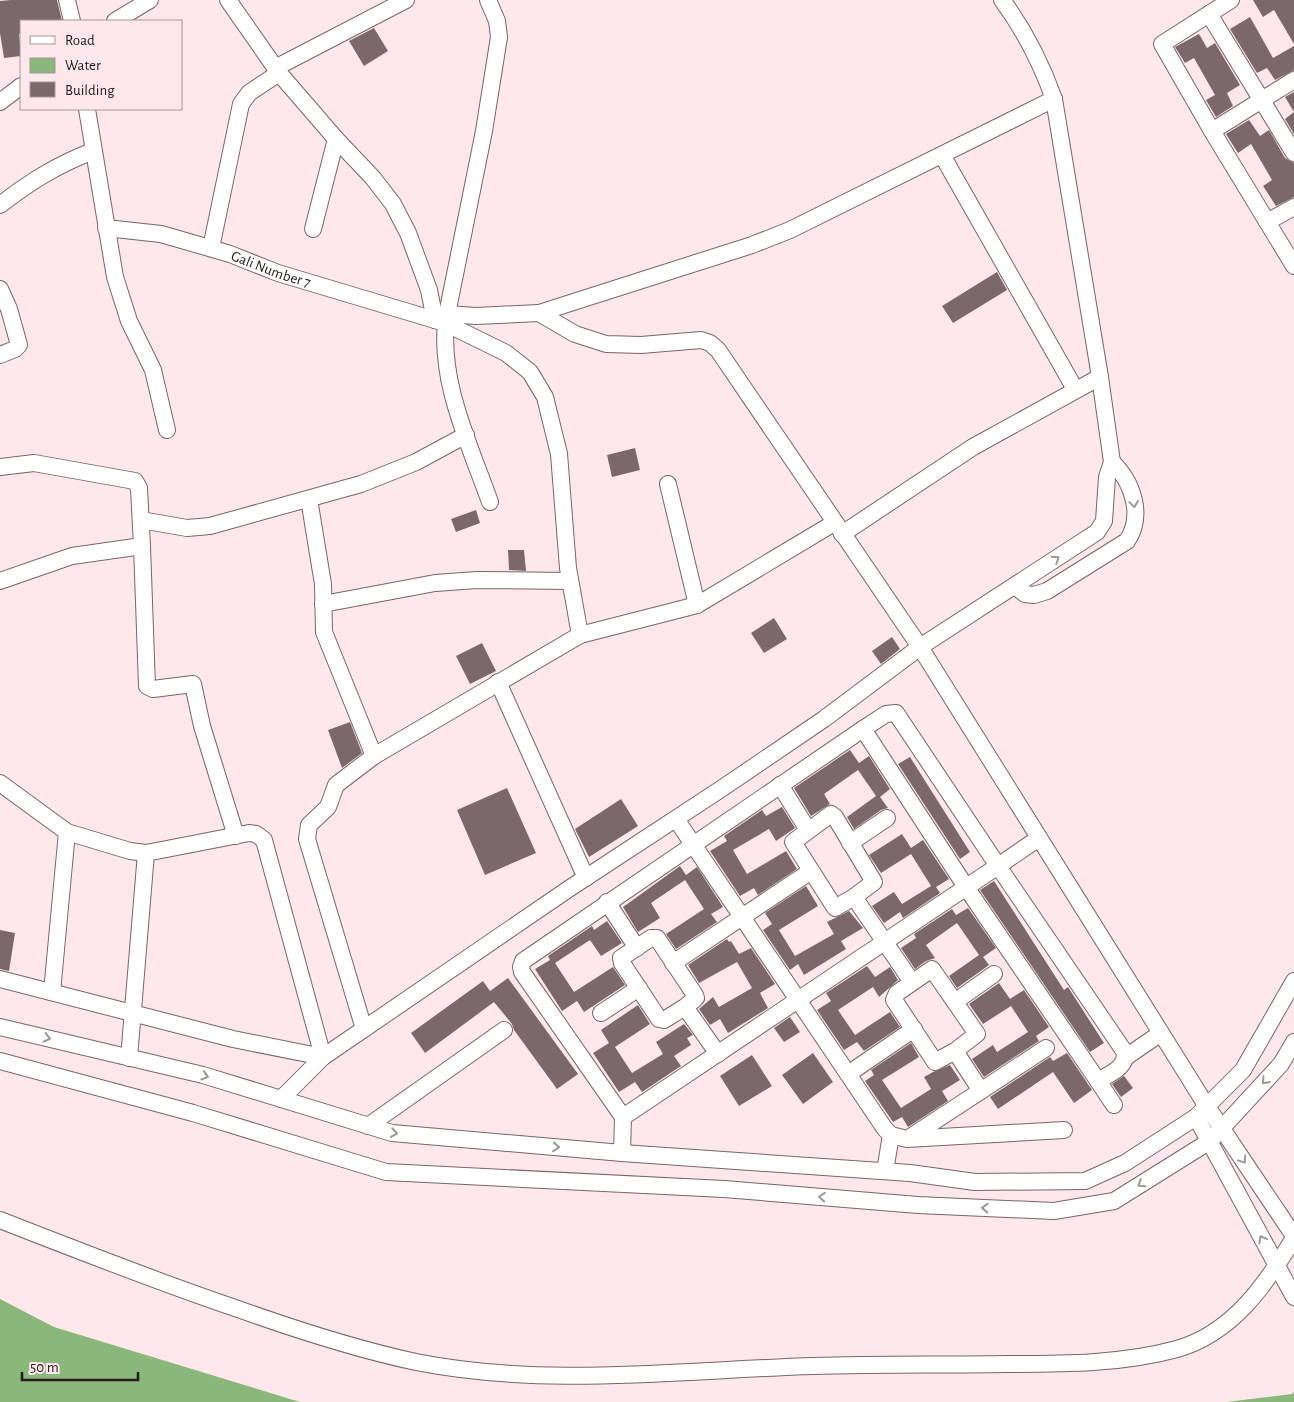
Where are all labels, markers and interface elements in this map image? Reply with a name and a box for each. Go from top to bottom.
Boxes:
legend [20,20,182,110]
text: Road [65,33,95,48]
text: Water [65,58,101,73]
text: Building [65,83,115,98]
street label: Gali Number 7 [229,248,313,290]
one-way arrow [1128,499,1138,508]
one-way arrow [1051,556,1060,565]
one-way arrow [43,1032,52,1043]
one-way arrow [201,1071,209,1081]
one-way arrow [1262,1076,1271,1085]
one-way arrow [390,1127,399,1137]
one-way arrow [552,1142,560,1153]
one-way arrow [1237,1155,1246,1164]
one-way arrow [1137,1177,1146,1187]
one-way arrow [818,1192,826,1203]
one-way arrow [980,1202,988,1213]
one-way arrow [1258,1235,1268,1244]
scale bar [22,1350,139,1382]
text: 50 m [30,1360,59,1375]

